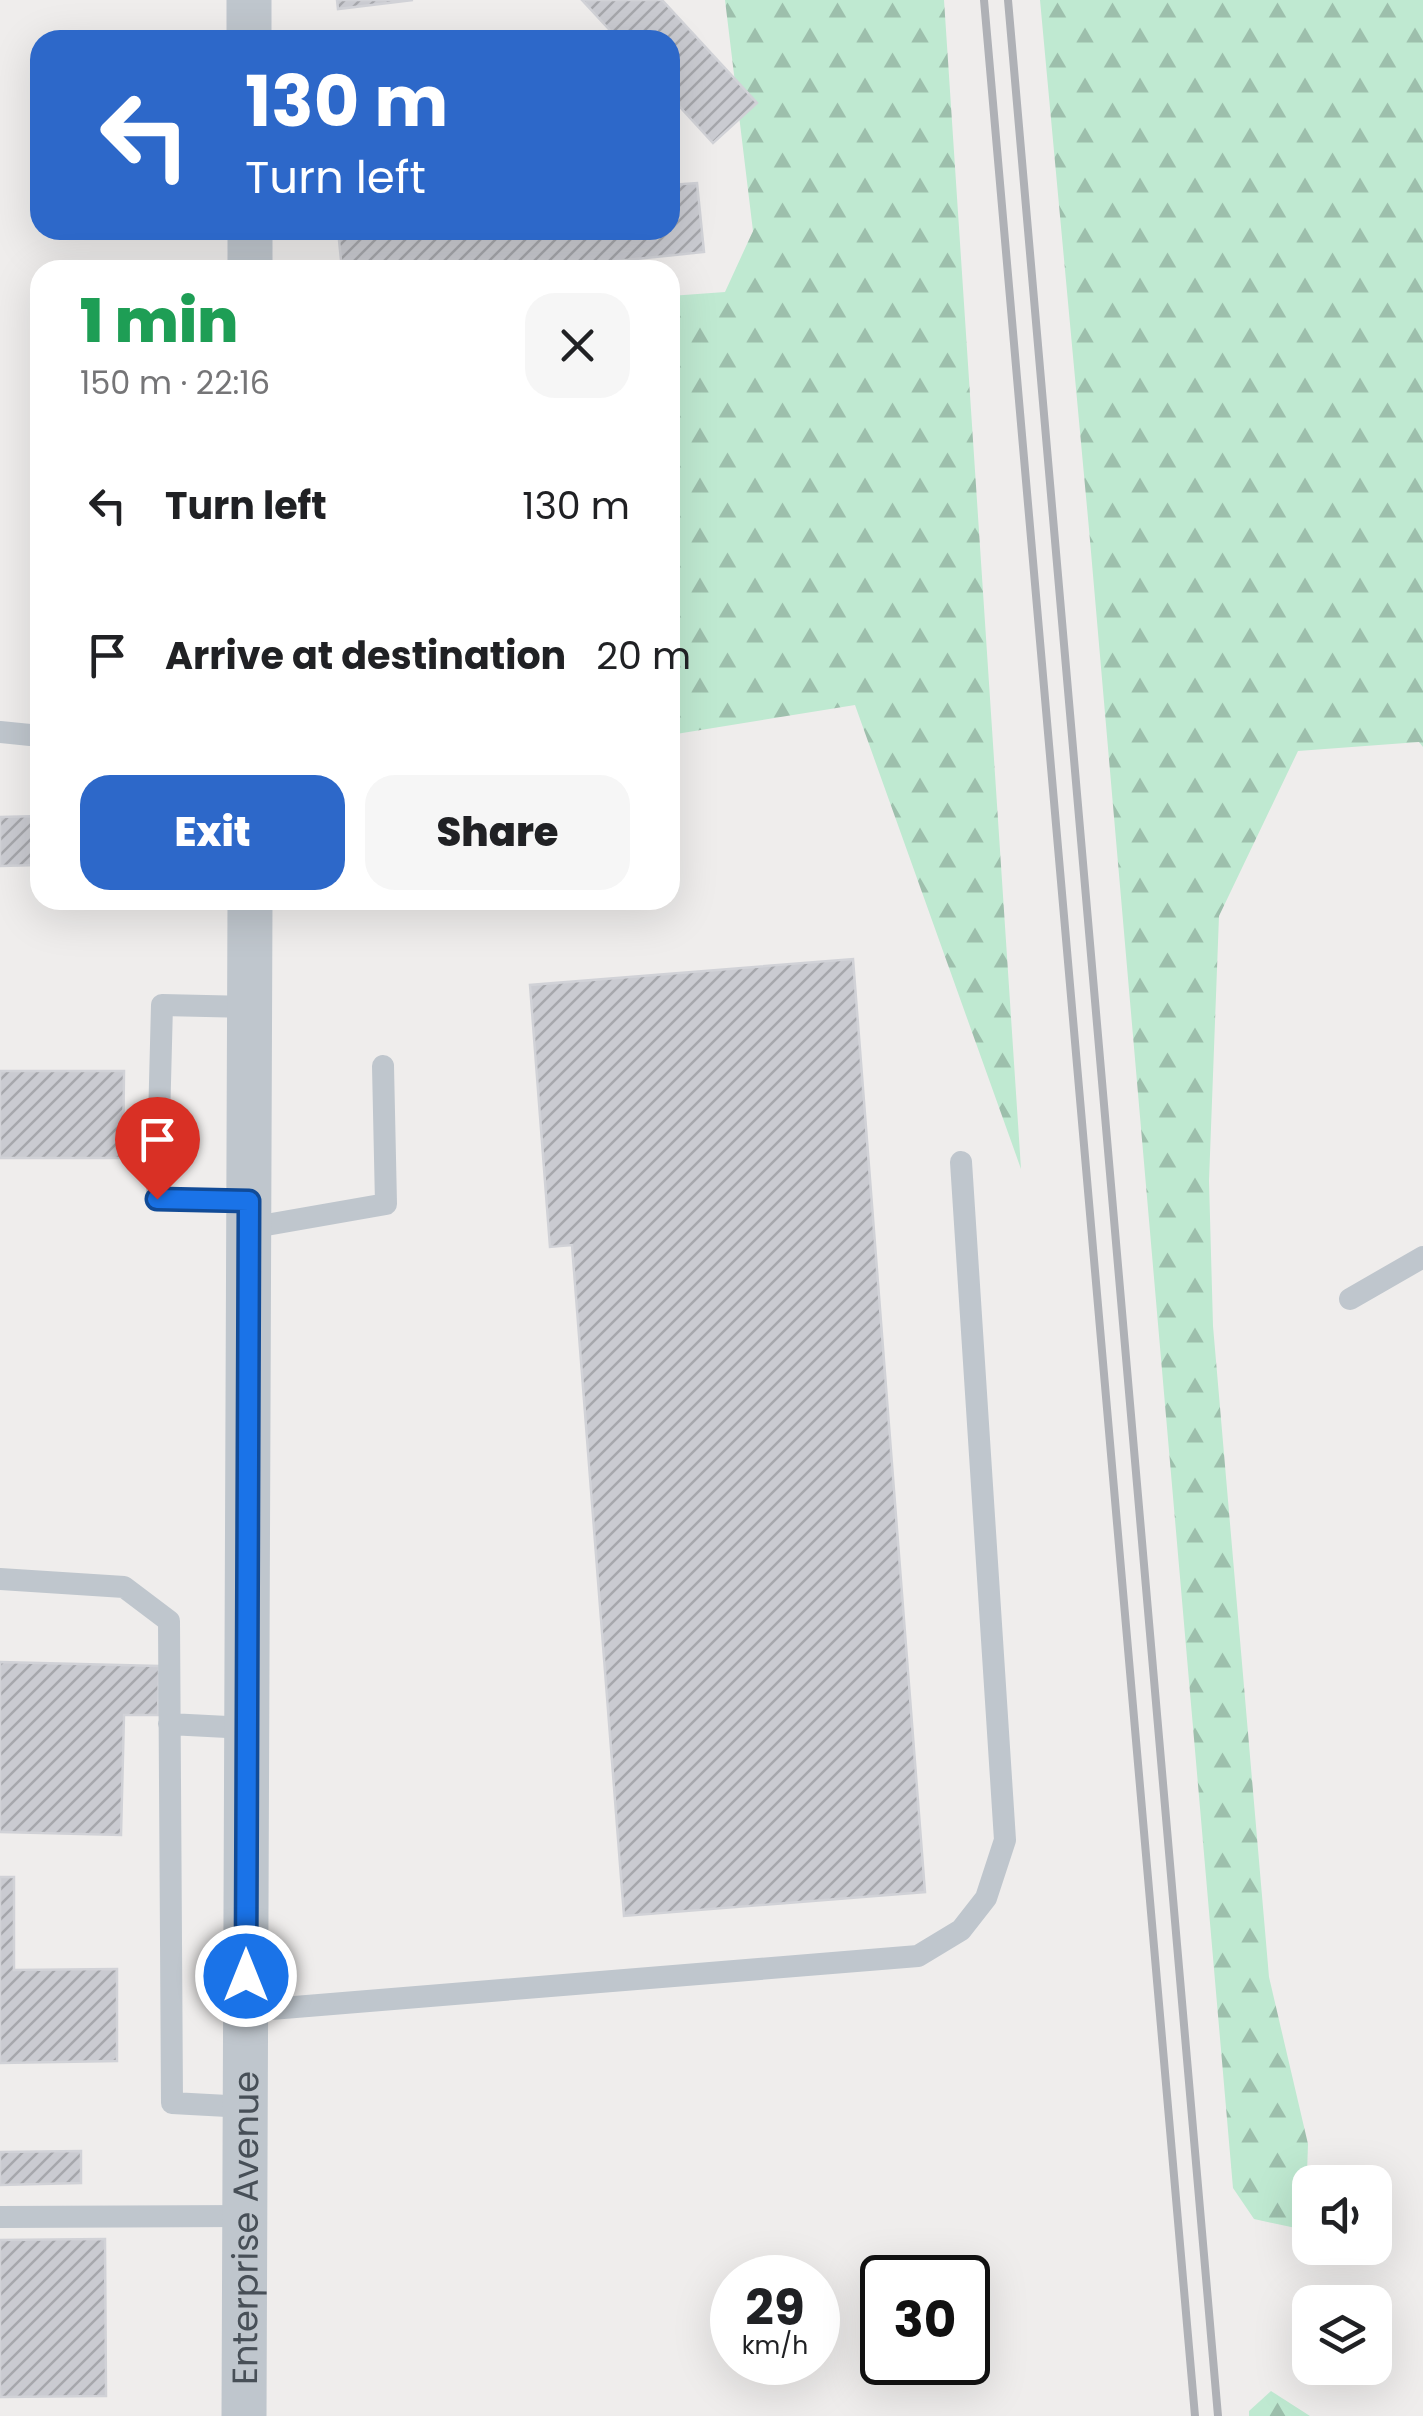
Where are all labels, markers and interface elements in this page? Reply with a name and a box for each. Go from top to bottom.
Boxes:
text: 130 m [245,52,448,151]
icon: left [80,70,210,200]
text: Turn left [245,146,426,209]
text: 1 min [80,279,238,363]
button: close [525,293,630,398]
text: 150 m · 22:16 [80,360,270,405]
icon: left [80,478,135,533]
text: Turn left [165,479,327,532]
text: 130 m [522,479,630,532]
icon: arrive [80,628,135,683]
text: Arrive at destination [165,629,566,682]
text: 20 m [596,629,691,682]
button: Exit [80,775,345,890]
button: Share [365,775,630,890]
pin [115,1097,200,1200]
icon: arrive [130,1112,185,1167]
position arrow [194,1924,298,2028]
street label: Enterprise Avenue [220,2071,270,2385]
map controls [1292,2165,1392,2385]
button: sound [1292,2165,1392,2265]
speed limit sign: 30 [860,2255,990,2385]
text: 29 [745,2272,805,2343]
button: layers [1292,2285,1392,2385]
text: km/h [742,2328,808,2363]

